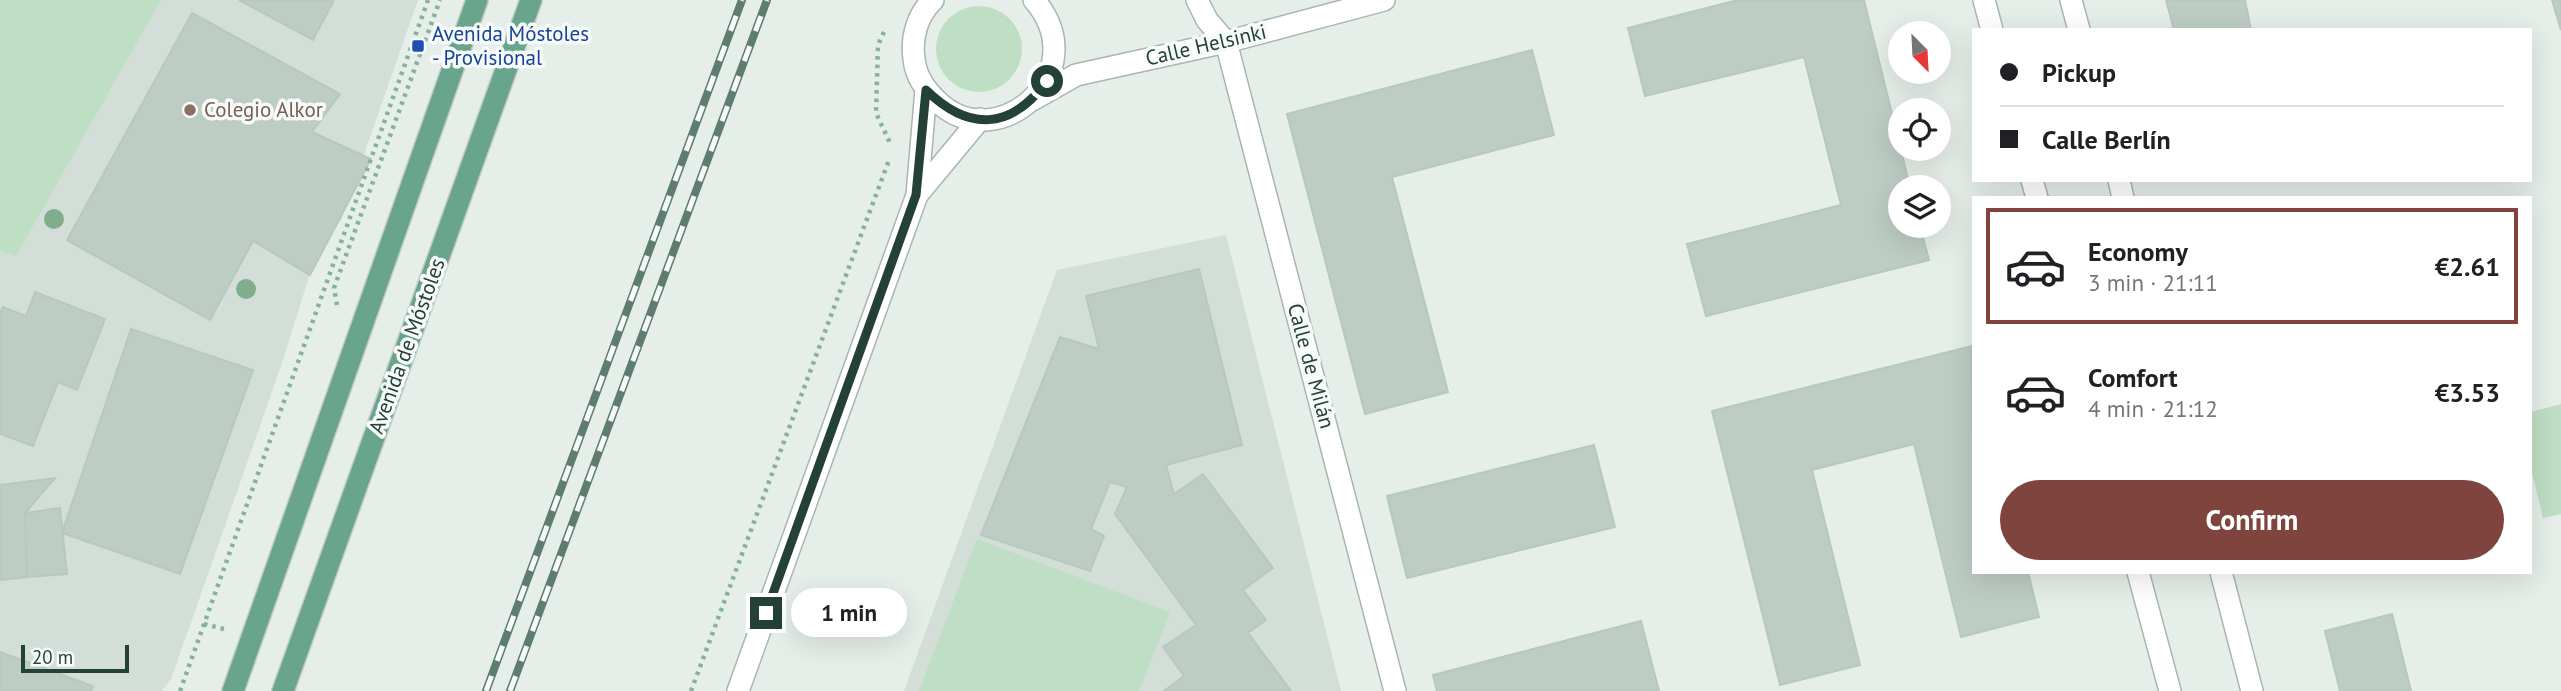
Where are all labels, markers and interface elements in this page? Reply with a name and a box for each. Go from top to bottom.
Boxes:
street label: Calle Helsinki [1143,18,1269,72]
place label: Avenida Móstoles - Provisional [432,20,589,71]
north arrow [1888,21,1951,84]
map controls [1888,21,1951,238]
marker: Avenida Móstoles - Provisional [410,38,426,54]
text: Pickup [2042,56,2116,89]
route start [1031,65,1063,97]
place label: Colegio Alkor [204,96,323,123]
button: locate [1888,98,1951,161]
marker: Colegio Alkor [182,102,198,118]
text: Calle Berlín [2042,123,2171,156]
button: layers [1888,175,1951,238]
icon: car [2004,235,2067,298]
text: Economy [2088,235,2188,268]
text: €2.61 [2435,250,2500,283]
street label: Avenida de Móstoles [362,254,451,437]
text: 3 min · 21:11 [2088,268,2218,297]
street label: Calle de Milán [1282,300,1341,431]
icon: car [2004,361,2067,424]
text: Comfort [2088,361,2178,394]
text: €3.53 [2435,376,2500,409]
text: 4 min · 21:12 [2088,394,2218,423]
button: Confirm [2000,480,2504,560]
callout: 1 min [790,588,906,638]
route end [750,597,782,629]
text: 1 min [821,598,877,627]
scale bar [21,642,130,674]
text: 20 m [32,645,73,669]

